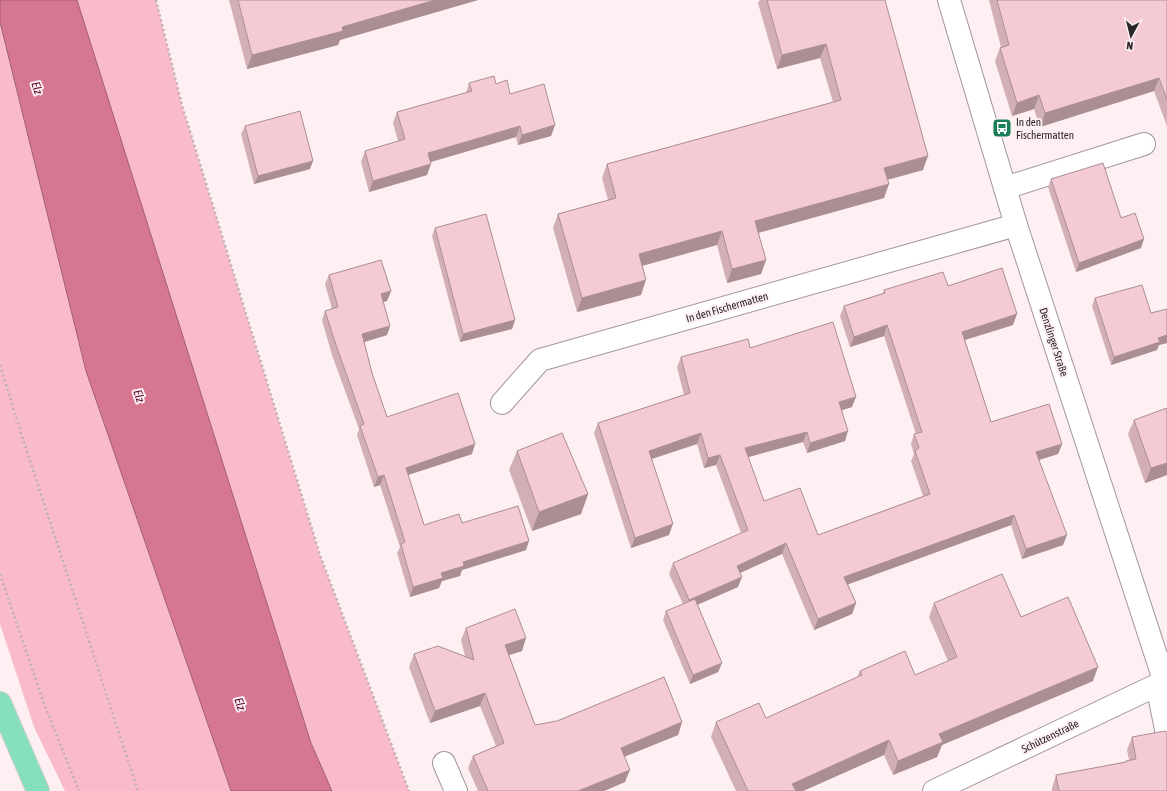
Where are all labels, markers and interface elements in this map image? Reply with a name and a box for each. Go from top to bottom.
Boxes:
north arrow [1111,16,1151,56]
text: N [1126,40,1134,52]
water label: Elz [28,80,46,97]
place label: In den Fischermatten [1016,116,1074,141]
bus stop icon: In den Fischermatten [991,117,1013,139]
street label: In den Fischermatten [685,290,769,324]
street label: Denzlinger Straße [1037,306,1071,378]
water label: Elz [130,388,148,405]
water label: Elz [231,696,249,713]
street label: Schützenstraße [1019,717,1081,755]

